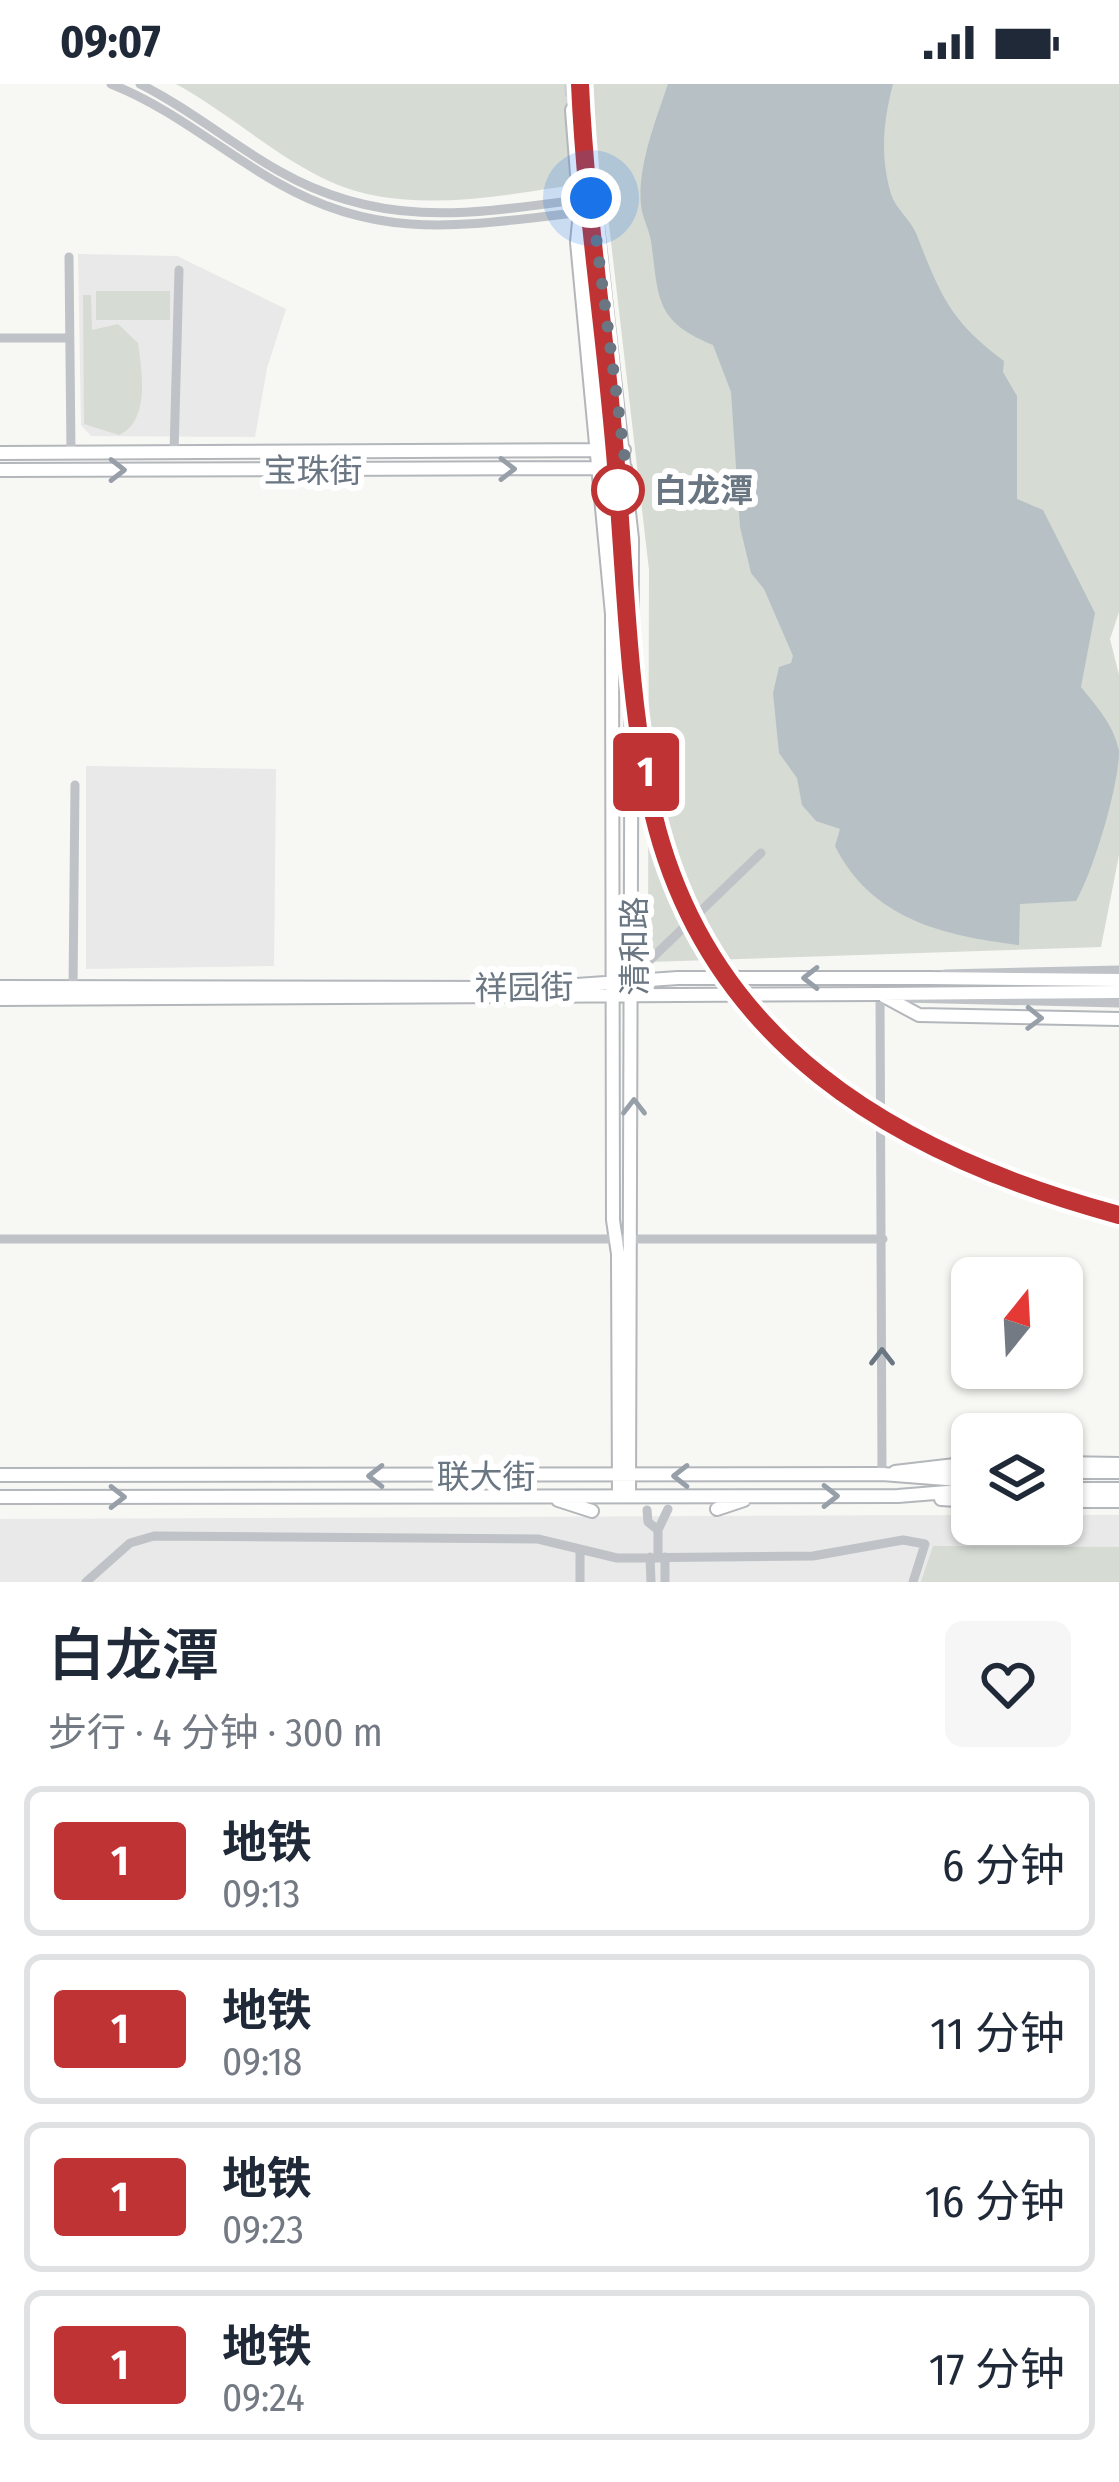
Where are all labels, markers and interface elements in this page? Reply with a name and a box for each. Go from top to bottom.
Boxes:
text: 09:07 [60,15,161,69]
your location [561,168,621,228]
street label: 宝珠街 [264,451,363,491]
one-way arrow [499,456,517,482]
one-way arrow [109,457,127,483]
marker: 白龙潭 [593,465,643,515]
place label: 白龙潭 [654,471,753,511]
line badge: 1 [607,733,685,811]
text: 1 [637,747,655,797]
street label: 清和路 [615,897,655,996]
one-way arrow [801,965,819,991]
street label: 祥园街 [474,967,574,1009]
one-way arrow [1026,1005,1044,1031]
one-way arrow [621,1097,647,1115]
north arrow [951,1257,1083,1389]
map controls [951,1257,1083,1545]
one-way arrow [869,1347,895,1365]
button: layers [951,1413,1083,1545]
street label: 联大街 [437,1457,536,1497]
one-way arrow [366,1463,384,1489]
one-way arrow [671,1463,689,1489]
one-way arrow [822,1483,840,1509]
one-way arrow [109,1484,127,1510]
button: heart [945,1621,1071,1747]
text: 白龙潭 [48,1622,219,1690]
text: 步行 · 4 分钟 · 300 m [48,1710,383,1756]
text: 地铁 [222,1816,312,1870]
text: 1 [111,1836,129,1886]
text: 6 分钟 [942,1839,1065,1893]
text: 09:13 [222,1871,300,1917]
text: 地铁 [222,1984,312,2038]
text: 1 [111,2004,129,2054]
text: 11 分钟 [930,2007,1065,2061]
text: 09:18 [222,2039,302,2085]
text: 地铁 [222,2152,312,2206]
text: 1 [111,2172,129,2222]
text: 16 分钟 [925,2175,1065,2229]
text: 09:23 [222,2207,304,2253]
text: 地铁 [222,2320,312,2374]
text: 1 [111,2340,129,2390]
text: 17 分钟 [929,2343,1065,2397]
text: 09:24 [222,2375,305,2421]

